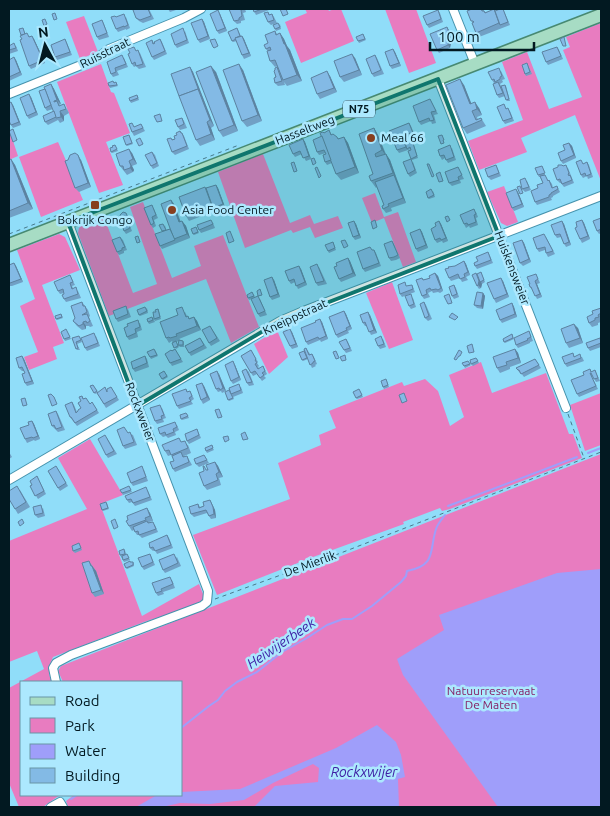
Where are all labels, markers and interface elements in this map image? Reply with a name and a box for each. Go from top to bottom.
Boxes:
north arrow [20,20,70,70]
scale bar [430,20,534,52]
text: N [37,24,50,41]
text: 100 m [438,28,480,45]
street label: Ruisstraat [78,35,132,70]
road number: N75 [343,100,375,118]
street label: Hasseltweg [273,112,336,147]
place label: Meal 66 [381,131,424,144]
marker: Meal 66 [365,132,377,144]
marker: Bokrijk Congo [89,199,101,211]
place label: Asia Food Center [182,203,274,216]
marker: Asia Food Center [166,204,178,216]
place label: Bokrijk Congo [57,213,133,226]
street label: Huiskensweier [492,229,533,307]
street label: Kneippstraat [261,296,329,337]
street label: Rockxweier [123,380,158,444]
street label: De Mierlik [282,548,338,579]
water label: Heiwijerbeek [244,614,319,672]
legend [20,681,182,796]
park label: Natuurreservaat De Maten [447,684,535,711]
text: Road [65,692,100,709]
text: Park [65,717,95,734]
text: Water [65,742,106,759]
water label: Rockxwijer [331,764,398,780]
text: Building [65,767,120,784]

